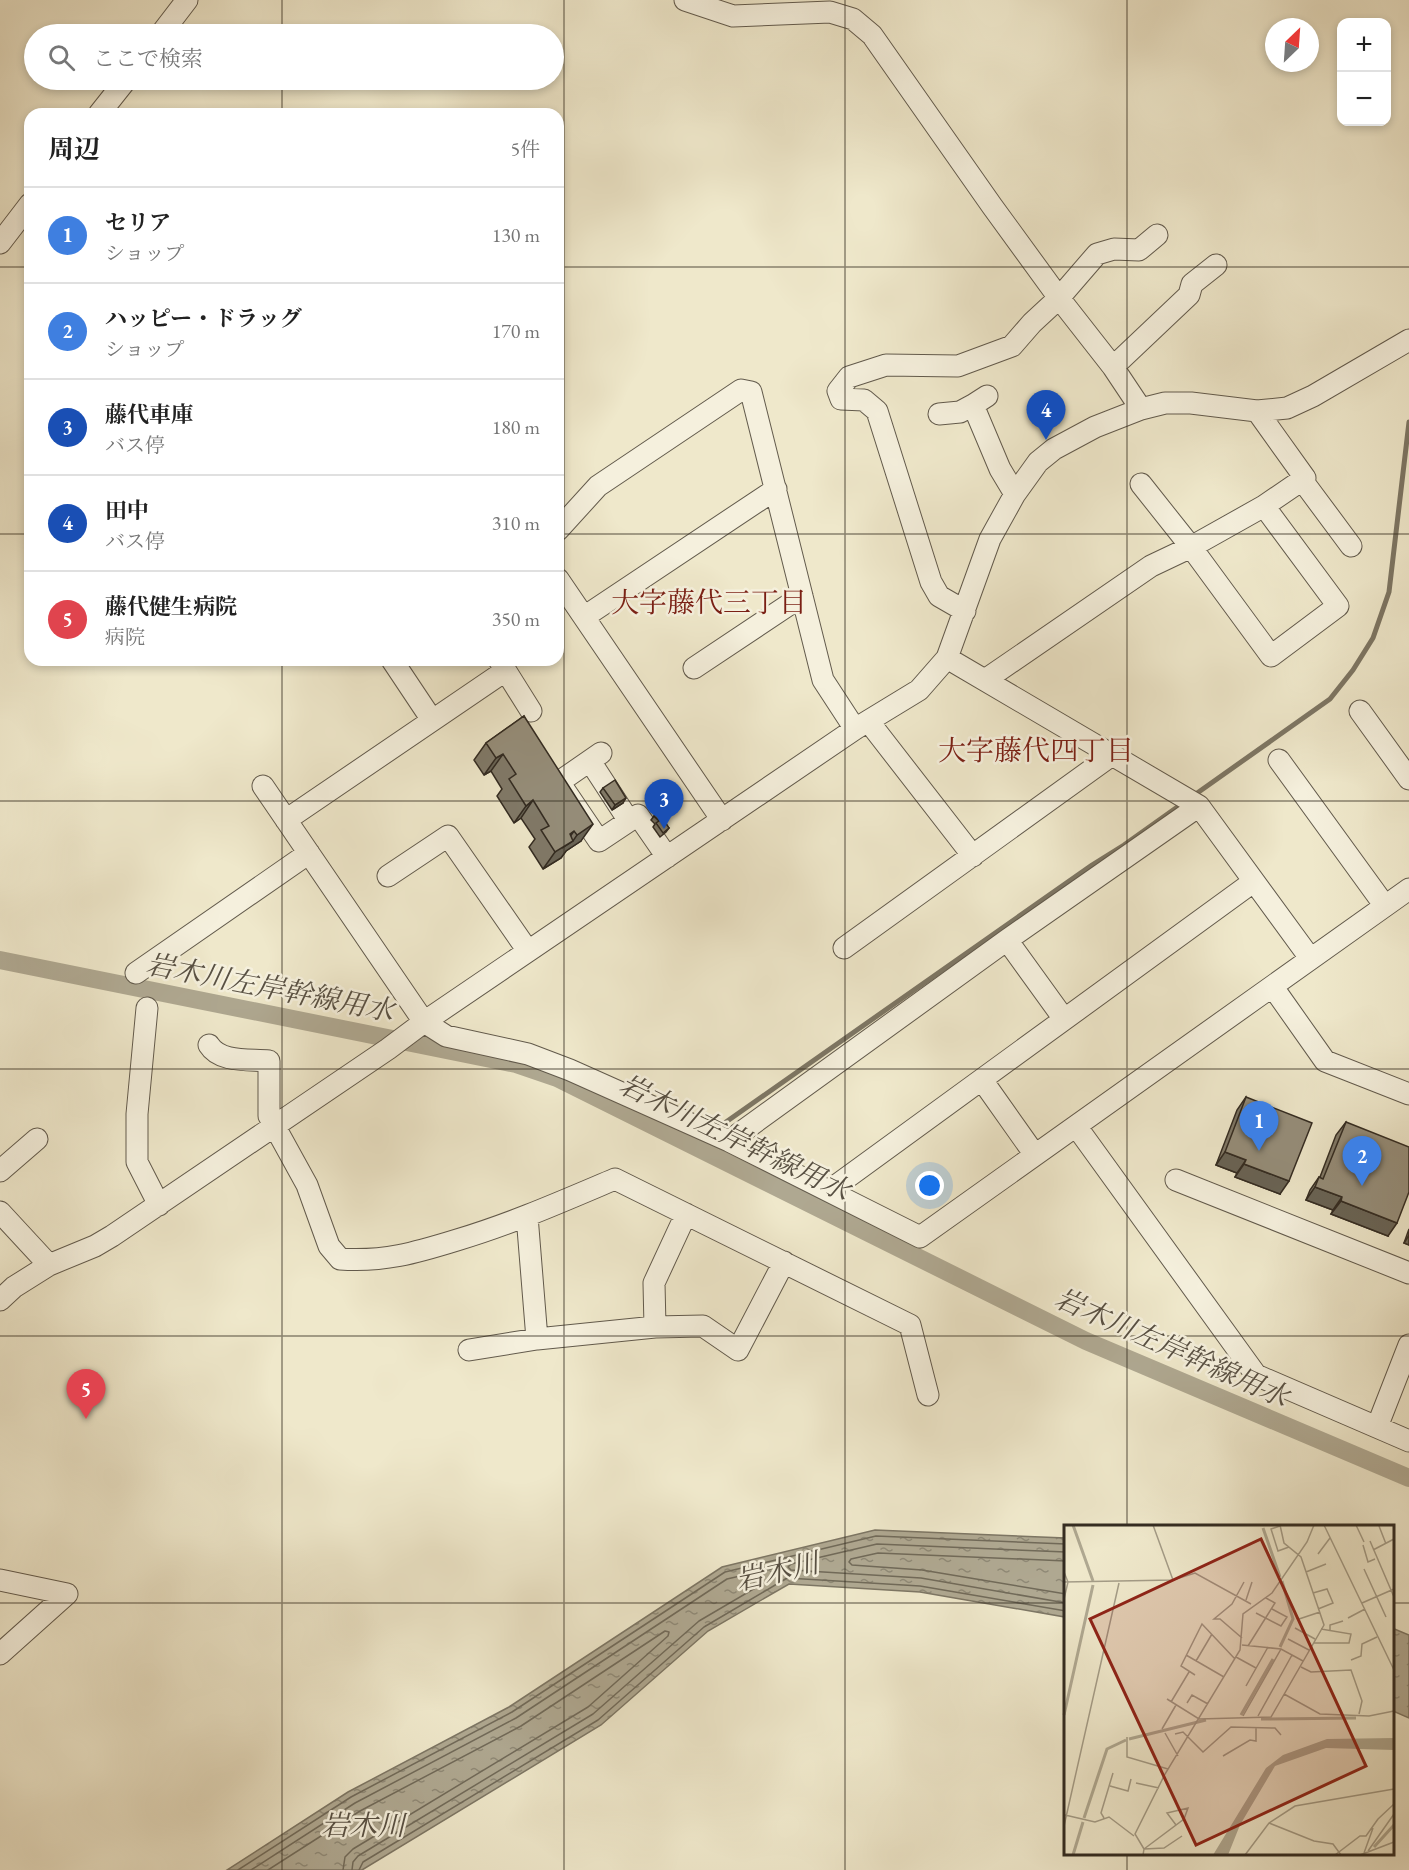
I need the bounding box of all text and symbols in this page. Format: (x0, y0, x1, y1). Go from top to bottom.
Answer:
north arrow (1265, 18, 1319, 72)
map controls (1337, 18, 1391, 126)
button: + (1337, 18, 1391, 72)
search box (24, 24, 564, 90)
icon: search (45, 41, 78, 74)
text: ここで検索 (93, 44, 203, 73)
button: − (1337, 72, 1391, 126)
text: 周辺 (48, 132, 100, 166)
text: 5件 (510, 136, 540, 162)
text: セリア (105, 208, 171, 237)
text: 1 (62, 222, 73, 248)
text: 130 m (492, 222, 540, 248)
text: ショップ (105, 240, 185, 266)
text: ハッピー・ドラッグ (105, 304, 302, 333)
text: 2 (62, 318, 73, 344)
text: 170 m (492, 318, 540, 344)
text: ショップ (105, 336, 185, 362)
pin: 4 (1026, 390, 1066, 440)
text: 藤代車庫 (105, 400, 193, 429)
text: 3 (62, 414, 73, 440)
text: 180 m (492, 414, 540, 440)
text: バス停 (105, 432, 165, 458)
text: 田中 (105, 496, 149, 525)
text: 4 (62, 510, 73, 536)
text: 310 m (492, 510, 540, 536)
text: バス停 (105, 528, 165, 554)
district label: 大字藤代三丁目 (611, 584, 807, 620)
text: 藤代健生病院 (105, 592, 237, 621)
text: 5 (62, 606, 73, 632)
text: 350 m (492, 606, 540, 632)
text: 病院 (105, 624, 145, 650)
district label: 大字藤代四丁目 (938, 732, 1134, 768)
pin: 3 (644, 780, 684, 829)
water label: 岩木川左岸幹線用水 (143, 945, 400, 1029)
water label: 岩木川左岸幹線用水 (614, 1066, 859, 1210)
pin: 1 (1240, 1102, 1278, 1151)
pin: 2 (1342, 1136, 1382, 1186)
your location (915, 1171, 944, 1200)
water label: 岩木川左岸幹線用水 (1050, 1279, 1297, 1416)
pin: 5 (66, 1370, 106, 1419)
inset map (1064, 1525, 1394, 1855)
water label: 岩木川 (732, 1543, 825, 1598)
water label: 岩木川 (321, 1807, 408, 1843)

